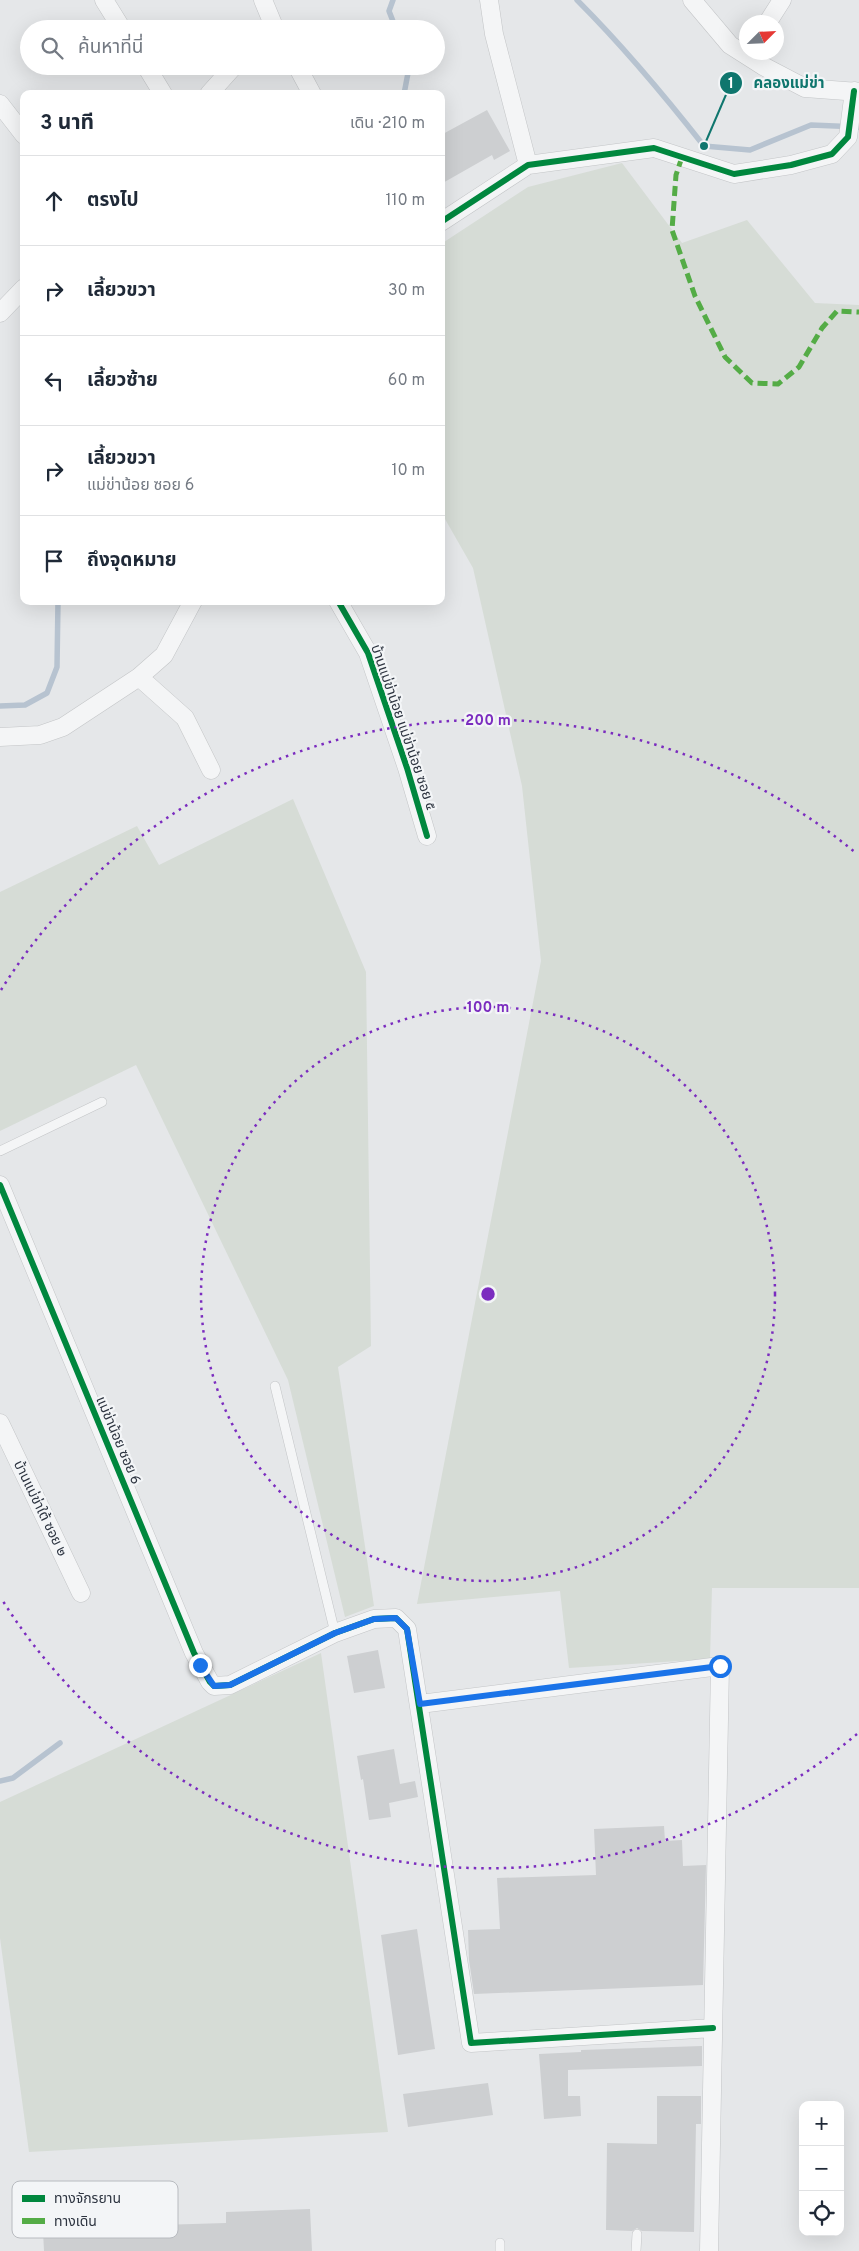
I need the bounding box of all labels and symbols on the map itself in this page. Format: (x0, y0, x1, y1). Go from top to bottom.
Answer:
north arrow (739, 15, 784, 60)
callout: คลองแม่ข่า (719, 68, 834, 98)
text: คลองแม่ข่า (754, 74, 824, 94)
text: 1 (728, 75, 734, 94)
street label: บ้านแม่ข่าน้อย แม่ข่าน้อย ซอย ๕ (366, 642, 440, 812)
text: 200 m (465, 712, 511, 731)
text: 100 m (467, 999, 509, 1018)
centre of rings (479, 1285, 497, 1303)
street label: แม่ข่าน้อย ซอย 6 (91, 1394, 145, 1487)
street label: บ้านแม่ข่าใต้ ซอย ๒ (9, 1457, 71, 1559)
route end (189, 1654, 212, 1677)
route start (709, 1655, 732, 1678)
legend (12, 2181, 178, 2238)
text: ทางจักรยาน (54, 2191, 121, 2208)
text: ทางเดิน (54, 2214, 97, 2231)

